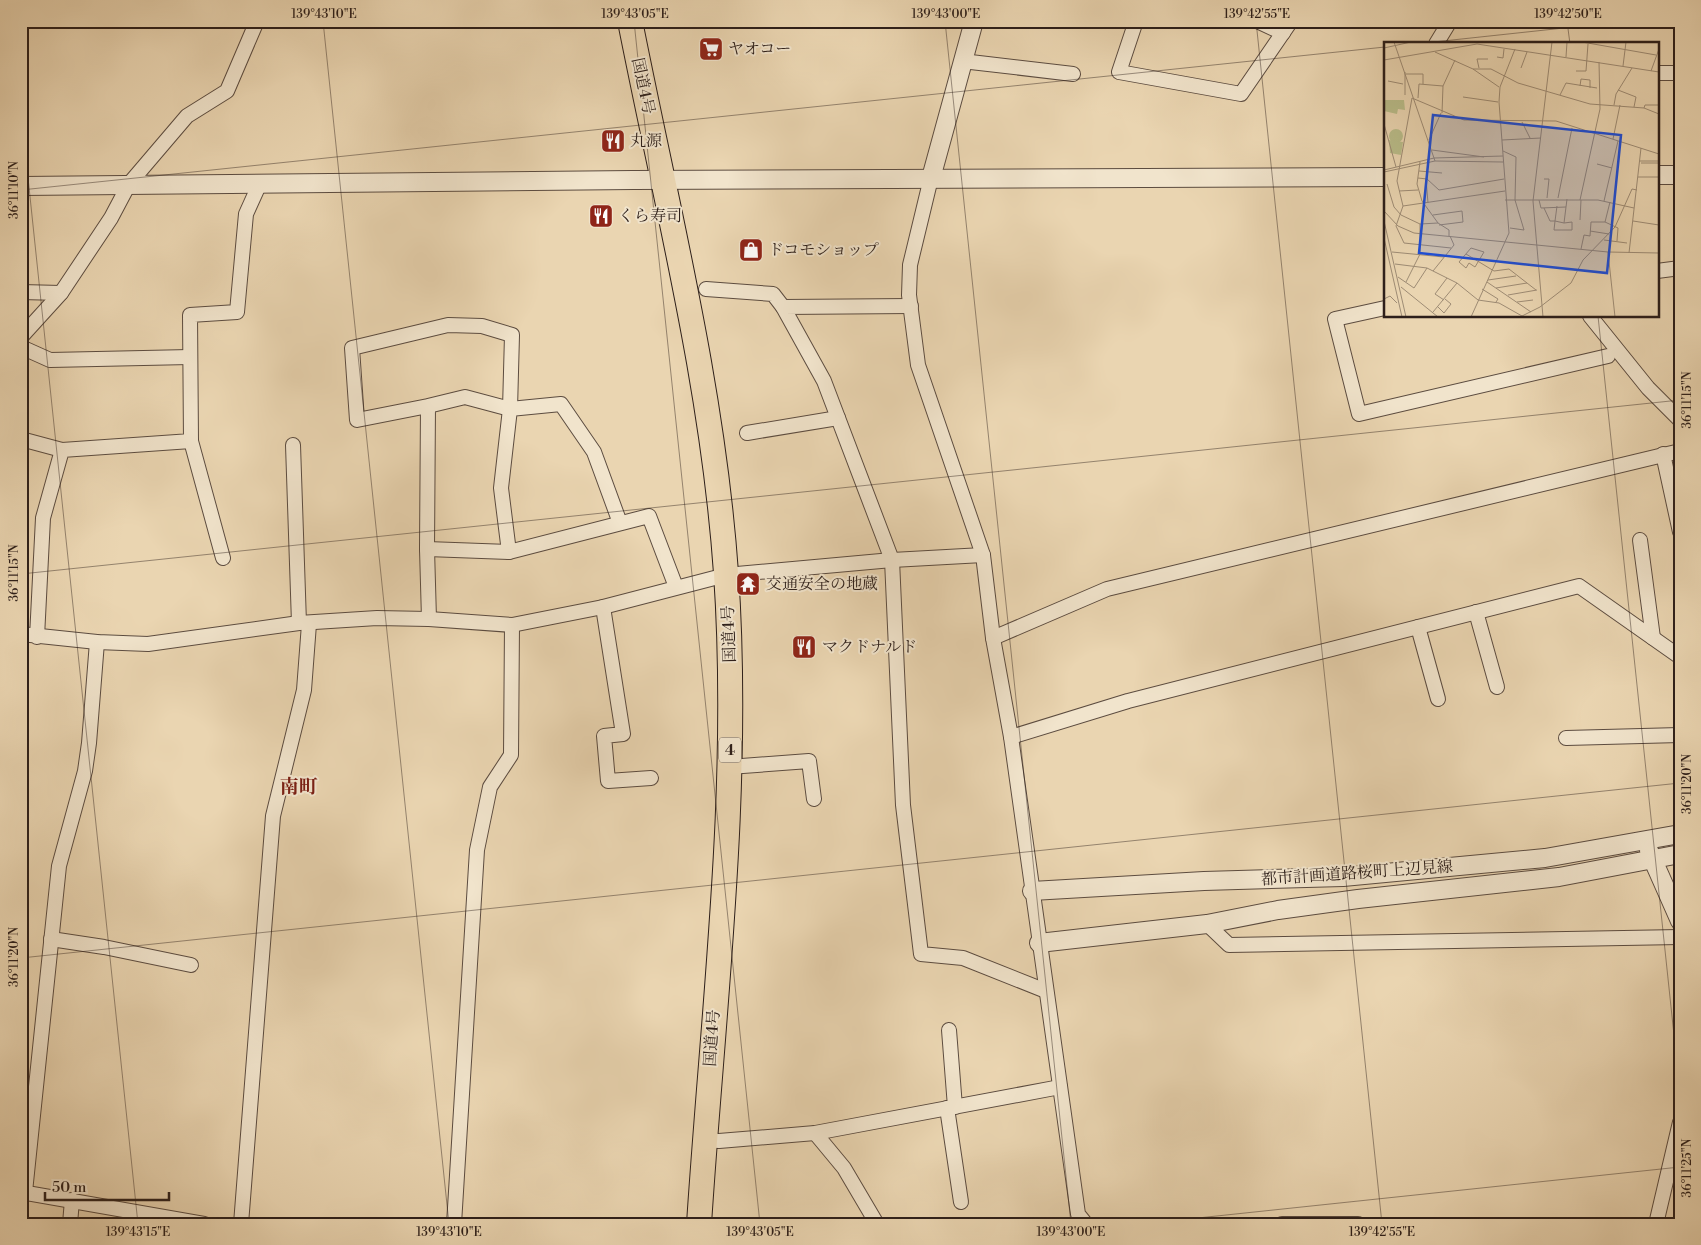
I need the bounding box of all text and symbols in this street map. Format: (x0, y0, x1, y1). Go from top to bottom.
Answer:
text: 139°43'10"E (291, 7, 357, 22)
text: 139°43'05"E (601, 7, 669, 22)
text: 139°43'00"E (912, 7, 980, 22)
text: 139°42'55"E (1224, 7, 1290, 22)
text: 139°42'50"E (1534, 7, 1602, 22)
supermarket icon: ヤオコー (698, 36, 724, 62)
place label: ヤオコー (728, 39, 791, 59)
inset map (1384, 42, 1658, 318)
street label: 国道4号 (627, 56, 659, 116)
restaurant icon: 丸源 (600, 128, 626, 154)
place label: 丸源 (630, 131, 662, 151)
text: 36°11'10"N (7, 161, 22, 219)
restaurant icon: くら寿司 (588, 203, 614, 229)
place label: くら寿司 (618, 206, 682, 226)
shop icon: ドコモショップ (738, 237, 764, 263)
place label: ドコモショップ (768, 240, 879, 260)
text: 36°11'15"N (1680, 371, 1695, 429)
text: 36°11'15"N (7, 544, 22, 602)
temple icon: 交通安全の地蔵 (735, 571, 761, 597)
place label: 交通安全の地蔵 (766, 574, 878, 594)
street label: 国道4号 (718, 605, 740, 663)
restaurant icon: マクドナルド (791, 634, 817, 660)
place label: マクドナルド (822, 637, 917, 657)
road number: 4 (719, 738, 741, 762)
text: 36°11'20"N (1680, 754, 1695, 814)
district label: 南町 (280, 775, 318, 799)
street label: 都市計画道路桜町上辺見線 (1261, 856, 1453, 890)
text: 36°11'20"N (7, 927, 22, 987)
street label: 国道4号 (700, 1009, 724, 1067)
text: 36°11'25"N (1680, 1139, 1695, 1197)
scale bar (45, 1170, 169, 1202)
text: 50 m (52, 1178, 86, 1197)
text: 139°43'15"E (106, 1225, 170, 1240)
text: 139°43'10"E (416, 1225, 482, 1240)
text: 139°43'05"E (726, 1225, 794, 1240)
text: 139°43'00"E (1037, 1225, 1105, 1240)
text: 139°42'55"E (1349, 1225, 1415, 1240)

